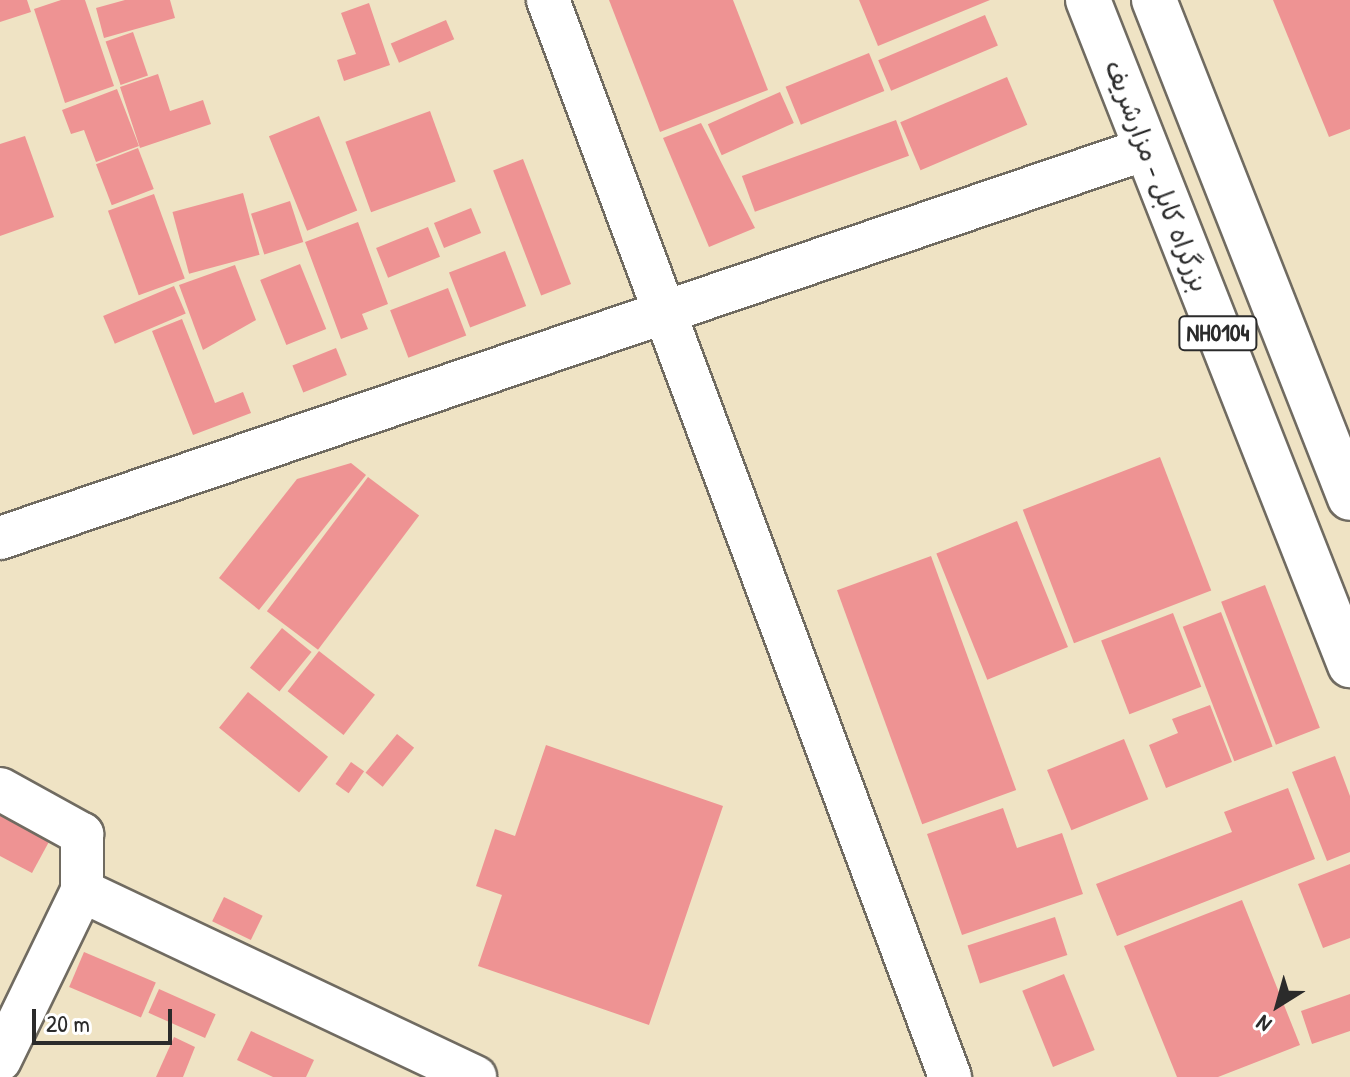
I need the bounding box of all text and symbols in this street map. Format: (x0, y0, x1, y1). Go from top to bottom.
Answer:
street label: بزرگراه کابل - مزارشریف (1098, 56, 1216, 296)
road number: NH0104 (1178, 313, 1258, 353)
north arrow (1238, 965, 1318, 1045)
scale bar (36, 993, 176, 1043)
text: 20 m (46, 1007, 90, 1039)
text: N (1250, 1009, 1277, 1040)

